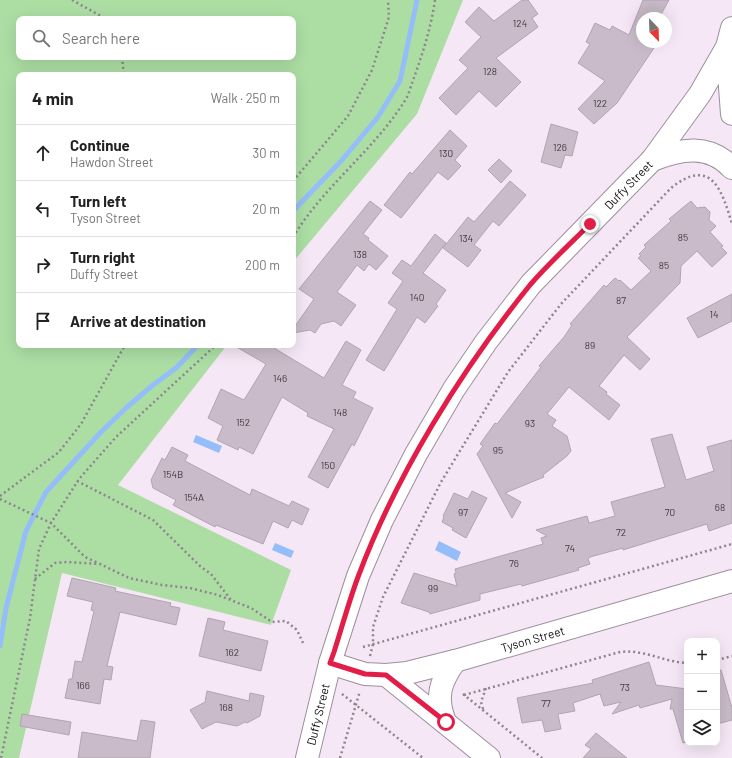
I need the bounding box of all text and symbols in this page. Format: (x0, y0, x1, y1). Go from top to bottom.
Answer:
north arrow (636, 12, 672, 48)
search box (16, 16, 296, 60)
house number: 124 (513, 17, 527, 29)
icon: search (30, 27, 52, 49)
text: Search here (62, 29, 140, 47)
house number: 128 (483, 65, 497, 77)
text: 4 min (32, 88, 74, 108)
text: Walk · 250 m (211, 90, 280, 106)
house number: 122 (593, 97, 607, 109)
text: Continue (70, 136, 130, 154)
house number: 126 (553, 141, 567, 153)
icon: ahead (32, 142, 54, 164)
text: 30 m (253, 145, 280, 161)
house number: 130 (439, 147, 453, 159)
text: Hawdon Street (70, 154, 154, 170)
street label: Duffy Street (601, 157, 655, 212)
text: Turn left (70, 192, 126, 210)
icon: left (32, 198, 54, 220)
text: 20 m (252, 201, 280, 217)
text: Tyson Street (70, 210, 141, 226)
route end (581, 215, 599, 233)
house number: 85 (678, 231, 688, 243)
house number: 134 (459, 232, 473, 244)
text: Turn right (70, 248, 135, 266)
house number: 138 (353, 248, 367, 260)
icon: right (32, 254, 54, 276)
text: 200 m (245, 257, 280, 273)
house number: 85 (659, 259, 669, 271)
text: Duffy Street (70, 266, 138, 282)
house number: 140 (410, 291, 424, 303)
house number: 87 (616, 294, 626, 306)
house number: 14 (709, 308, 719, 320)
icon: arrive (32, 310, 54, 332)
text: Arrive at destination (70, 312, 206, 330)
house number: 89 (585, 339, 595, 351)
house number: 146 (273, 372, 287, 384)
house number: 148 (333, 406, 347, 418)
house number: 152 (236, 416, 250, 428)
house number: 93 (525, 417, 535, 429)
house number: 95 (493, 444, 503, 456)
house number: 150 (321, 459, 335, 471)
house number: 154B (163, 468, 183, 480)
house number: 154A (184, 491, 204, 503)
house number: 68 (715, 501, 725, 513)
house number: 97 (458, 506, 468, 518)
house number: 70 (665, 506, 675, 518)
house number: 72 (616, 526, 626, 538)
house number: 74 (565, 542, 575, 554)
house number: 76 (509, 557, 519, 569)
house number: 99 (428, 582, 438, 594)
street label: Tyson Street (499, 623, 566, 654)
map controls (684, 638, 720, 746)
button: + (684, 638, 720, 674)
house number: 162 (225, 646, 239, 658)
button: − (684, 674, 720, 710)
house number: 166 (76, 679, 90, 691)
house number: 73 (620, 681, 630, 693)
street label: Duffy Street (303, 682, 332, 747)
house number: 77 (541, 697, 551, 709)
house number: 168 (219, 701, 233, 713)
button: layers (684, 710, 720, 746)
route start (437, 713, 455, 731)

